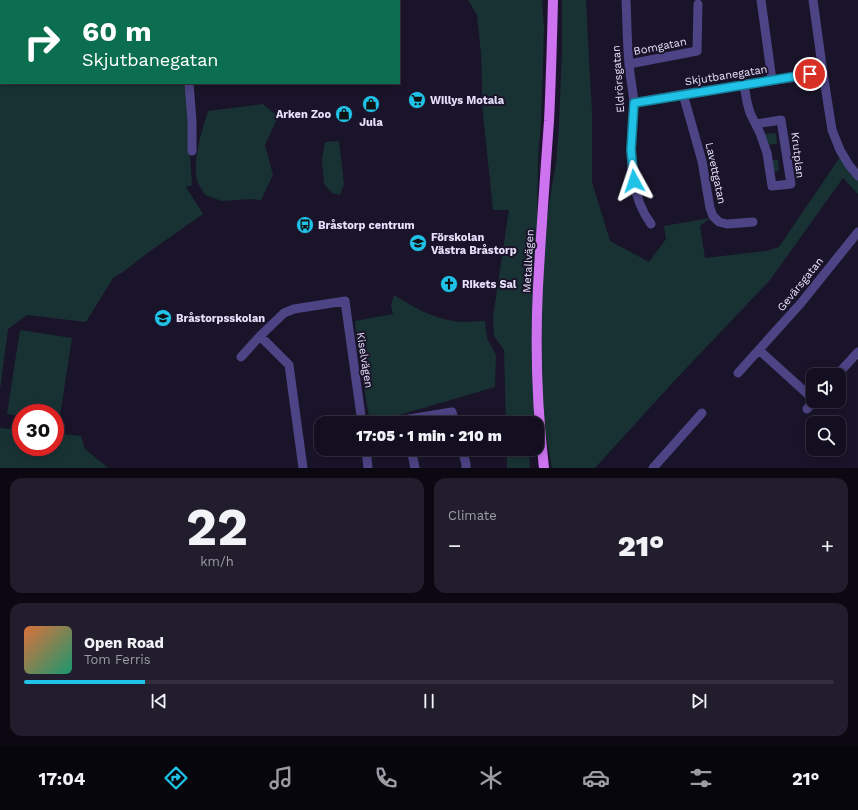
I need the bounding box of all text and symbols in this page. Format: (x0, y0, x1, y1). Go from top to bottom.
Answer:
text: 60 m (82, 15, 152, 48)
icon: right (16, 16, 68, 68)
street label: Bomgatan (632, 35, 688, 58)
street label: Eldrörsgatan (610, 45, 627, 113)
text: Skjutbanegatan (82, 49, 218, 70)
pin (793, 57, 827, 91)
street label: Skjutbanegatan (684, 63, 768, 88)
icon: arrive (799, 63, 821, 85)
supermarket icon: Willys Motala (407, 90, 427, 110)
shop icon: Jula (361, 94, 381, 114)
place label: Willys Motala (430, 94, 505, 107)
shop icon: Arken Zoo (334, 104, 354, 124)
place label: Arken Zoo (276, 108, 331, 121)
place label: Jula (359, 116, 383, 129)
street label: Krutplan (788, 131, 807, 179)
street label: Lavettgatan (703, 141, 728, 205)
position arrow (613, 160, 655, 202)
bus stop icon: Bråstorp centrum (295, 215, 315, 235)
place label: Bråstorp centrum (318, 219, 415, 232)
street label: Metallvägen (520, 229, 537, 293)
place label: Förskolan Västra Bråstorp (431, 231, 517, 257)
school or university icon: Förskolan Västra Bråstorp (408, 233, 428, 253)
street label: Gevärsgatan (775, 255, 826, 314)
church icon: Rikets Sal (439, 274, 459, 294)
place label: Rikets Sal (462, 278, 517, 291)
school or university icon: Bråstorpsskolan (153, 308, 173, 328)
place label: Bråstorpsskolan (176, 312, 265, 325)
street label: Kiselvägen (354, 331, 375, 389)
map controls (806, 368, 846, 456)
button: sound (806, 368, 846, 408)
speed limit sign: 30 (12, 404, 64, 456)
button: search (806, 416, 846, 456)
text: 17:05 · 1 min · 210 m (356, 427, 502, 445)
text: 22 (186, 497, 248, 558)
text: Climate (448, 508, 497, 523)
text: 21° (618, 528, 664, 563)
text: − (448, 533, 461, 558)
text: + (821, 533, 834, 558)
text: km/h (200, 554, 234, 569)
text: Open Road (84, 634, 164, 652)
text: Tom Ferris (84, 652, 151, 667)
icon: previous (148, 690, 170, 712)
icon: pause (418, 690, 440, 712)
icon: next (688, 690, 710, 712)
icon: directions (162, 764, 190, 792)
icon: music (267, 764, 295, 792)
icon: phone (372, 764, 400, 792)
icon: climate (477, 764, 505, 792)
icon: car (582, 764, 610, 792)
icon: filters (687, 764, 715, 792)
text: 17:04 (38, 768, 86, 789)
text: 21° (792, 768, 819, 789)

